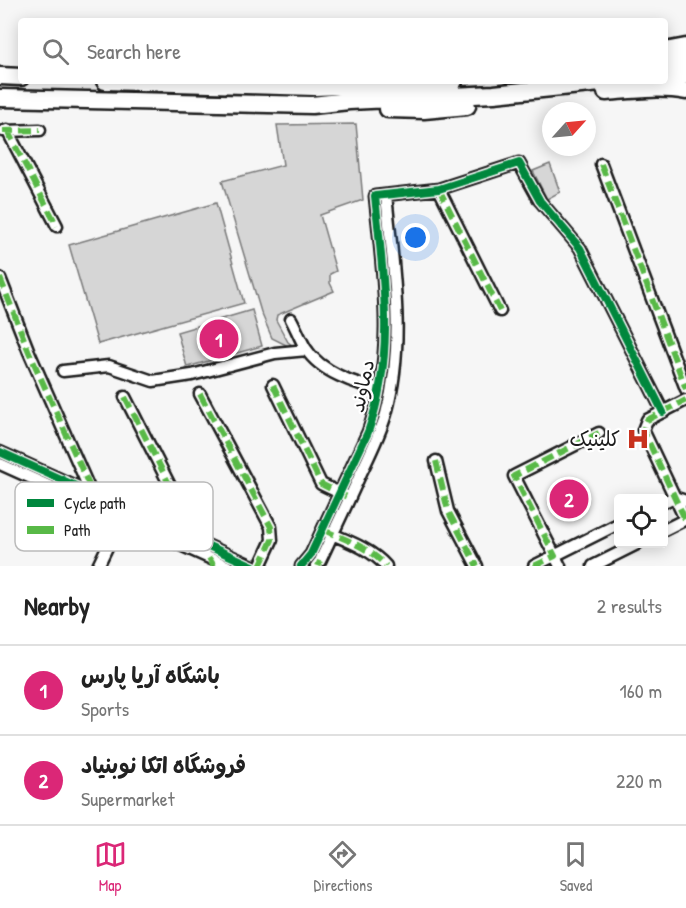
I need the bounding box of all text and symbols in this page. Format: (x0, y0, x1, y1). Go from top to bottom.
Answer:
search box (18, 18, 668, 84)
icon: search (39, 35, 72, 68)
text: Search here (87, 36, 181, 66)
north arrow (542, 102, 596, 156)
your location (401, 223, 430, 252)
pin: 1 (200, 316, 238, 362)
street label: دماوند (343, 357, 380, 415)
place label: کلینیک (569, 425, 620, 452)
hospital icon: کلینیک (625, 426, 651, 452)
pin: 2 (550, 476, 588, 522)
legend (15, 482, 213, 551)
text: Cycle path (64, 492, 126, 514)
map controls (614, 494, 668, 548)
button: locate (614, 494, 668, 548)
text: Path (64, 519, 90, 541)
text: Nearby (24, 588, 90, 623)
text: 2 results (597, 592, 662, 619)
text: باشگاه آریا پارس (81, 660, 220, 690)
text: 1 (40, 677, 47, 704)
text: 160 m (620, 677, 662, 704)
text: Sports (81, 695, 129, 722)
text: فروشگاه اتکا نوبنیاد (81, 750, 246, 780)
text: 2 (39, 767, 48, 794)
text: 220 m (616, 767, 662, 794)
text: Supermarket (81, 785, 175, 812)
tab: Map (94, 838, 127, 896)
tab: Directions (314, 838, 372, 896)
tab: Saved (559, 838, 592, 896)

